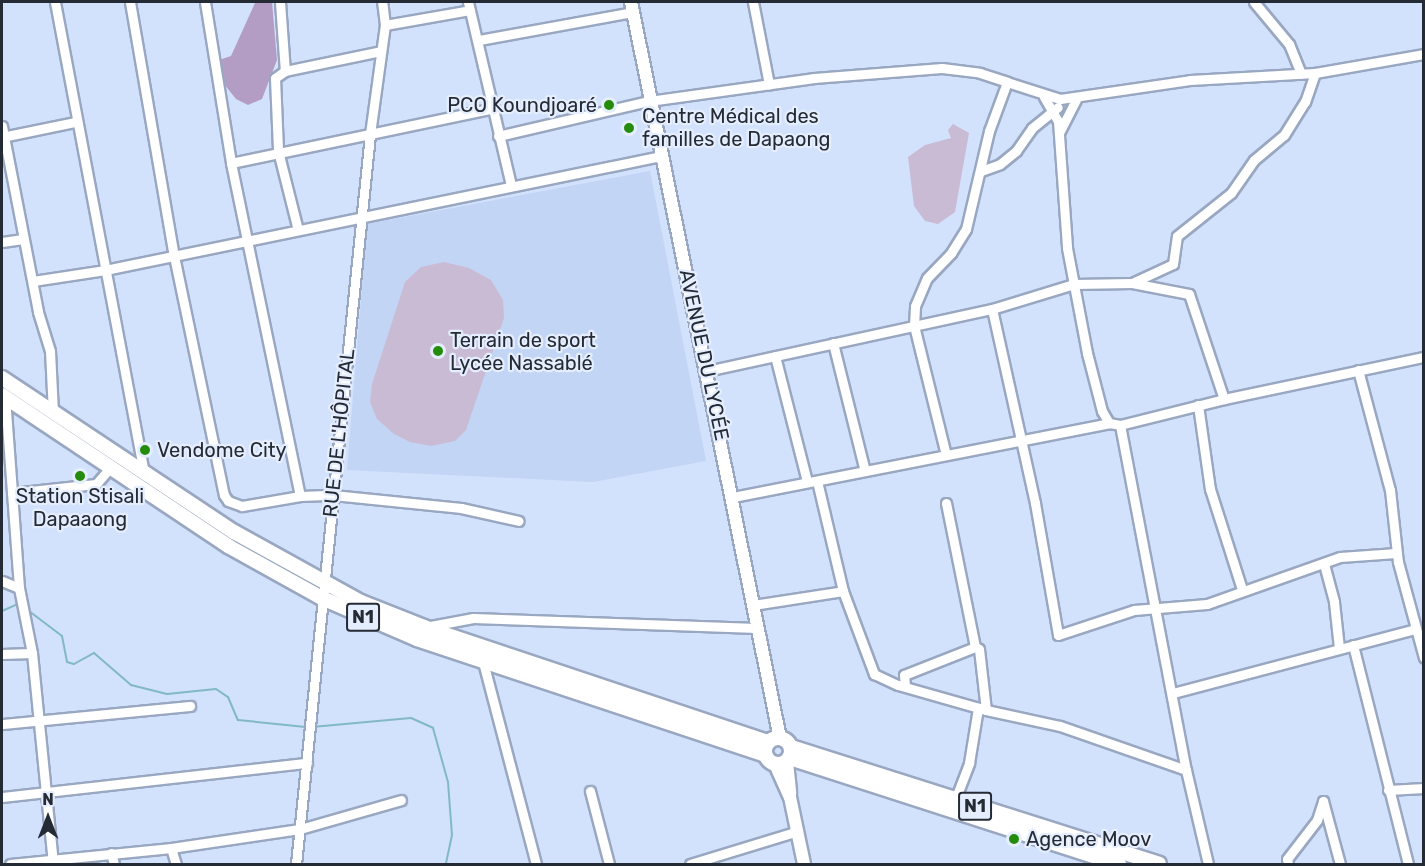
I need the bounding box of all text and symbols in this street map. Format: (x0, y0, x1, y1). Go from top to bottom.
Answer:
place label: PCO Koundjoaré (447, 93, 597, 117)
marker: PCO Koundjoaré (602, 98, 616, 112)
place label: Centre Médical des familles de Dapaong (642, 104, 831, 151)
marker: Centre Médical des familles de Dapaong (620, 119, 638, 137)
street label: AVENUE DU LYCÉE (674, 267, 734, 443)
place label: Terrain de sport Lycée Nassablé (450, 328, 596, 375)
marker: Terrain de sport Lycée Nassablé (431, 344, 445, 358)
street label: RUE DE L'HÔPITAL (318, 348, 360, 518)
place label: Vendome City (157, 438, 287, 462)
marker: Vendome City (138, 443, 152, 457)
marker: Station Stisali Dapaaong (73, 469, 87, 483)
place label: Station Stisali Dapaaong (16, 485, 144, 532)
road number: N1 (345, 602, 381, 632)
north arrow (18, 788, 78, 848)
text: N (42, 790, 54, 809)
road number: N1 (957, 791, 993, 821)
place label: Agence Moov (1026, 827, 1151, 851)
marker: Agence Moov (1007, 832, 1021, 846)

